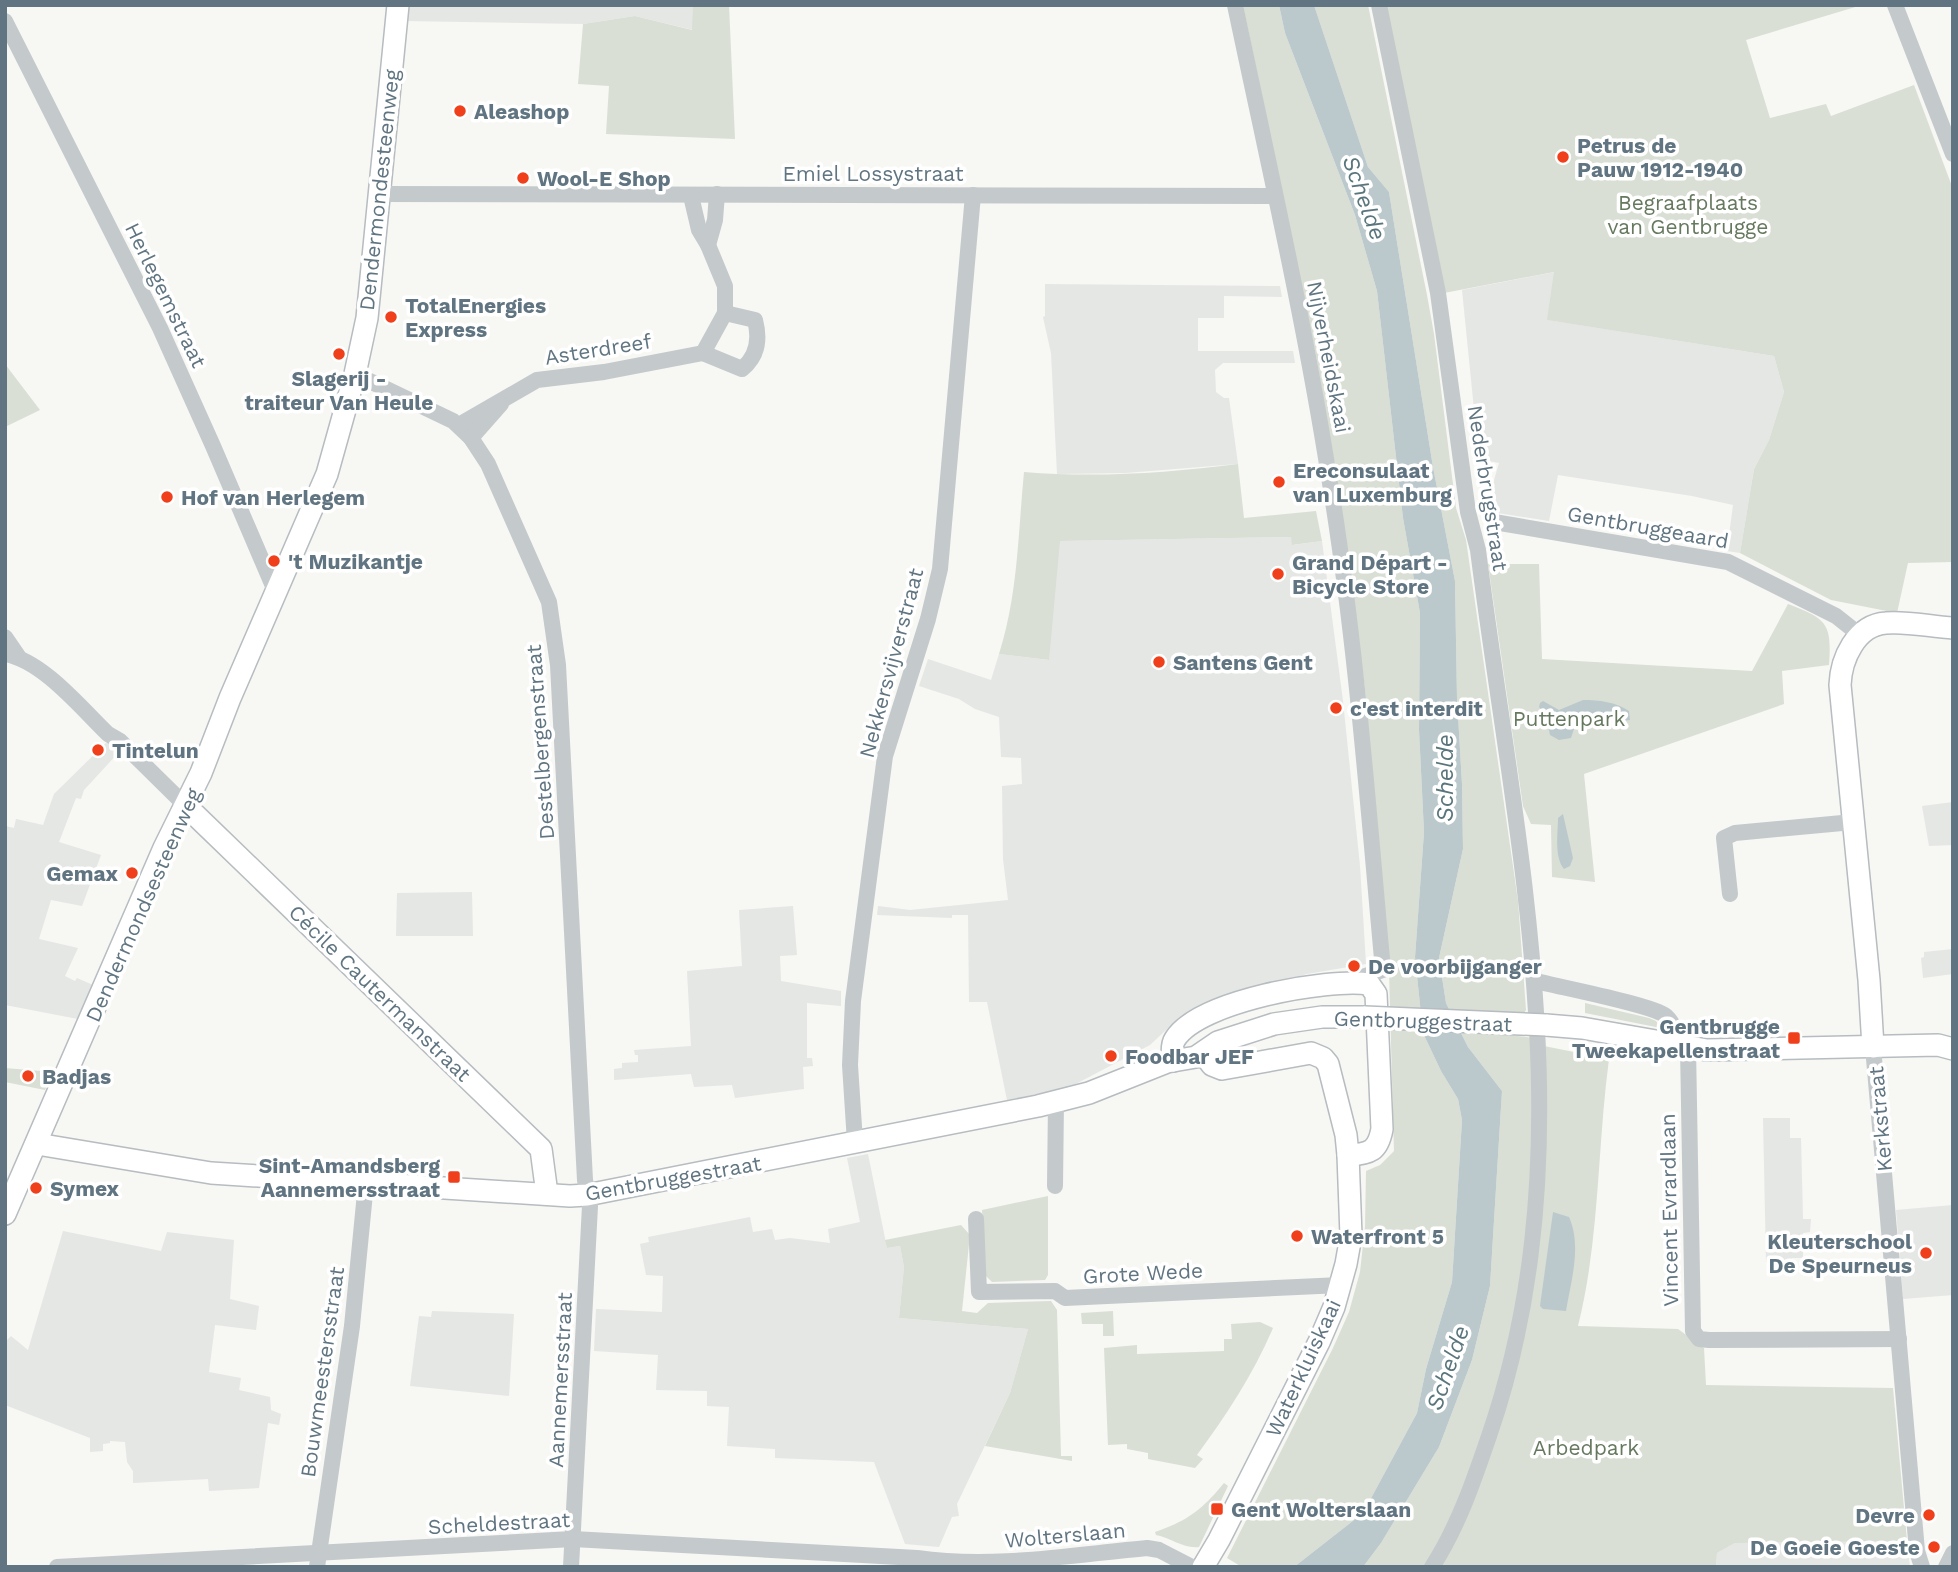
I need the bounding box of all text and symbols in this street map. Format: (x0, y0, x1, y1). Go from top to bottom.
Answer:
street label: Dendermondesteenweg (354, 67, 404, 312)
place label: Aleashop (474, 99, 569, 124)
marker: Aleashop (452, 103, 468, 119)
place label: Petrus de Pauw 1912-1940 (1577, 133, 1743, 182)
marker: Petrus de Pauw 1912-1940 (1555, 149, 1571, 165)
water label: Schelde (1336, 152, 1392, 244)
street label: Emiel Lossystraat (782, 161, 964, 186)
place label: Wool-E Shop (537, 166, 671, 191)
marker: Wool-E Shop (515, 170, 531, 186)
park label: Begraafplaats van Gentbrugge (1608, 190, 1768, 239)
street label: Herlegemstraat (120, 218, 212, 372)
street label: Nijverheidskaai (1302, 279, 1356, 435)
place label: TotalEnergies Express (405, 293, 546, 342)
marker: TotalEnergies Express (383, 309, 399, 325)
street label: Asterdreef (543, 328, 653, 370)
marker: Slagerij - traiteur Van Heule (331, 346, 347, 362)
place label: Slagerij - traiteur Van Heule (245, 366, 433, 415)
street label: Nederbrugstraat (1463, 403, 1513, 573)
place label: Ereconsulaat van Luxemburg (1292, 458, 1452, 507)
marker: Ereconsulaat van Luxemburg (1271, 474, 1287, 490)
place label: Hof van Herlegem (181, 485, 365, 510)
marker: Hof van Herlegem (159, 489, 175, 505)
street label: Gentbruggeaard (1565, 501, 1731, 553)
place label: 't Muzikantje (288, 549, 423, 574)
place label: Grand Départ - Bicycle Store (1292, 550, 1448, 599)
marker: 't Muzikantje (266, 553, 282, 569)
street label: Nekkersvijverstraat (854, 565, 928, 761)
marker: Grand Départ - Bicycle Store (1270, 566, 1286, 582)
street label: Destelbergenstraat (521, 643, 559, 840)
place label: Santens Gent (1173, 650, 1313, 675)
marker: Santens Gent (1151, 654, 1167, 670)
place label: c'est interdit (1350, 696, 1483, 721)
marker: c'est interdit (1328, 700, 1344, 716)
park label: Puttenpark (1513, 706, 1625, 731)
water label: Schelde (1432, 734, 1459, 822)
place label: Tintelun (112, 738, 199, 763)
marker: Tintelun (90, 742, 106, 758)
street label: Dendermondsesteenweg (80, 783, 206, 1026)
place label: Gemax (46, 861, 119, 886)
marker: Gemax (124, 865, 140, 881)
street label: Cécile Cautermanstraat (284, 899, 476, 1087)
place label: De voorbijganger (1368, 954, 1542, 979)
marker: De voorbijganger (1346, 958, 1362, 974)
street label: Gentbruggestraat (1333, 1005, 1513, 1037)
place label: Gentbrugge Tweekapellenstraat (1572, 1014, 1780, 1063)
marker: Gentbrugge Tweekapellenstraat (1786, 1030, 1802, 1046)
place label: Foodbar JEF (1125, 1044, 1254, 1069)
marker: Foodbar JEF (1103, 1048, 1119, 1064)
place label: Badjas (42, 1064, 111, 1089)
street label: Kerkstraat (1863, 1065, 1897, 1173)
marker: Badjas (20, 1068, 36, 1084)
street label: Vincent Evrardlaan (1655, 1113, 1683, 1307)
street label: Gentbruggestraat (583, 1150, 763, 1206)
place label: Sint-Amandsberg Aannemersstraat (259, 1153, 440, 1202)
marker: Sint-Amandsberg Aannemersstraat (446, 1169, 462, 1185)
place label: Symex (50, 1176, 120, 1201)
marker: Symex (28, 1180, 44, 1196)
place label: Waterfront 5 (1311, 1224, 1444, 1249)
marker: Waterfront 5 (1289, 1228, 1305, 1244)
place label: Kleuterschool De Speurneus (1767, 1229, 1912, 1278)
marker: Kleuterschool De Speurneus (1918, 1245, 1934, 1261)
street label: Grote Wede (1082, 1257, 1204, 1289)
street label: Bouwmeestersstraat (295, 1265, 349, 1479)
street label: Aannemersstraat (543, 1292, 577, 1468)
street label: Waterkluiskaai (1260, 1295, 1346, 1441)
water label: Schelde (1421, 1322, 1475, 1414)
park label: Arbedpark (1533, 1435, 1639, 1460)
place label: Gent Wolterslaan (1231, 1497, 1411, 1522)
marker: Gent Wolterslaan (1209, 1501, 1225, 1517)
place label: Devre (1855, 1503, 1915, 1528)
street label: Scheldestraat (427, 1507, 571, 1539)
marker: Devre (1921, 1507, 1937, 1523)
street label: Wolterslaan (1003, 1517, 1127, 1553)
place label: De Goeie Goeste (1750, 1535, 1920, 1560)
marker: De Goeie Goeste (1926, 1539, 1942, 1555)

